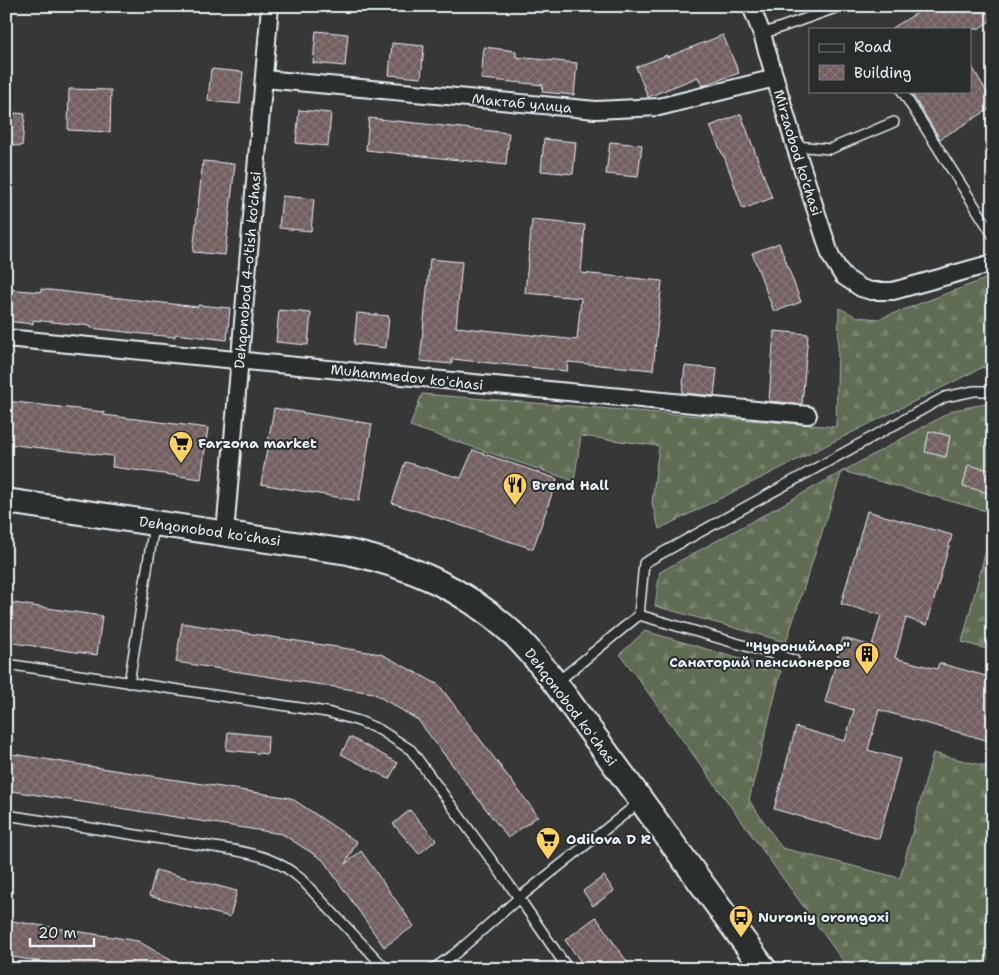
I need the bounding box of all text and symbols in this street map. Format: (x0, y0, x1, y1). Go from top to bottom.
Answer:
legend (809, 28, 972, 92)
text: Road (854, 37, 892, 57)
text: Building (854, 63, 911, 83)
street label: Mirzaobod ko'chasi (770, 87, 826, 218)
street label: Мактаб улица (471, 89, 573, 117)
street label: Dehqonobod 4-o'tish ko'chasi (230, 170, 265, 369)
street label: Muhammedov koʻchasi (330, 360, 484, 394)
supermarket icon: Farzona market (168, 430, 194, 464)
place label: Farzona market (198, 434, 317, 452)
restaurant icon: Brend Hall (502, 472, 528, 506)
place label: Brend Hall (532, 476, 609, 494)
street label: Dehqonobod koʻchasi (138, 512, 282, 550)
place label: "Нуронийлар" Санаторий пенсионеров (669, 637, 850, 671)
building icon: "Нуронийлар" Санаторий пенсионеров (854, 641, 880, 675)
street label: Dehqonobod koʻchasi (521, 645, 621, 769)
supermarket icon: Odilova D R (535, 826, 561, 860)
place label: Odilova D R (566, 830, 652, 848)
bus stop icon: Nuroniy oromgoxi (728, 904, 754, 938)
place label: Nuroniy oromgoxi (758, 908, 889, 926)
scale bar (30, 915, 94, 947)
text: 20 m (38, 923, 77, 943)

